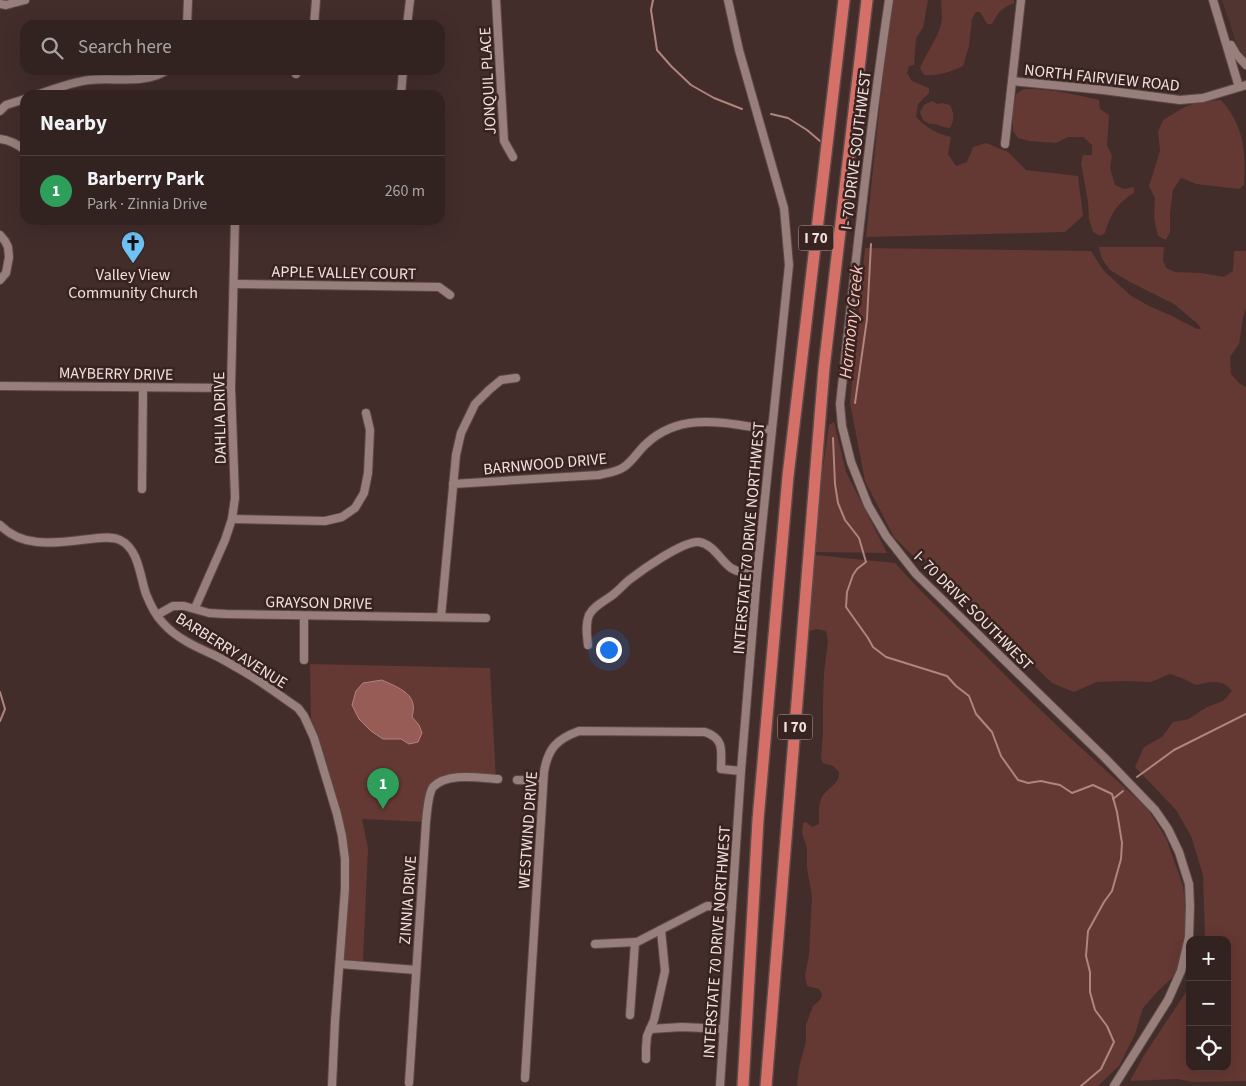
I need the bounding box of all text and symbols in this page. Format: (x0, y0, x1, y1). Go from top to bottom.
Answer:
search box (20, 20, 445, 75)
street label: JONQUIL PLACE (474, 27, 502, 135)
icon: search (38, 34, 66, 62)
text: Search here (78, 34, 172, 61)
street label: NORTH FAIRVIEW ROAD (1023, 59, 1181, 97)
street label: I- 70 DRIVE SOUTHWEST (835, 69, 877, 231)
text: Nearby (40, 108, 107, 138)
text: Barberry Park (87, 166, 204, 193)
text: 1 (52, 180, 60, 202)
text: 260 m (385, 180, 425, 202)
text: Park · Zinnia Drive (87, 193, 207, 215)
road number: I 70 (798, 226, 834, 250)
church icon: Valley View Community Church (120, 230, 146, 264)
street label: APPLE VALLEY COURT (271, 261, 417, 285)
place label: Valley View Community Church (68, 264, 198, 304)
water label: Harmony Creek (833, 264, 870, 380)
street label: MAYBERRY DRIVE (59, 362, 173, 386)
street label: DAHLIA DRIVE (208, 372, 232, 464)
street label: INTERSTATE 70 DRIVE NORTHWEST (728, 420, 770, 655)
street label: BARNWOOD DRIVE (482, 448, 608, 480)
street label: I- 70 DRIVE SOUTHWEST (909, 546, 1038, 676)
street label: GRAYSON DRIVE (265, 591, 373, 615)
street label: BARBERRY AVENUE (171, 608, 292, 694)
your location (596, 637, 622, 663)
road number: I 70 (778, 714, 812, 740)
pin: 1 (367, 768, 399, 809)
street label: WESTWIND DRIVE (513, 771, 543, 890)
street label: INTERSTATE 70 DRIVE NORTHWEST (698, 824, 736, 1059)
street label: ZINNIA DRIVE (394, 855, 422, 945)
map controls (1186, 936, 1231, 1071)
button: + (1186, 936, 1231, 981)
button: − (1186, 981, 1231, 1026)
button: locate (1186, 1026, 1231, 1071)

